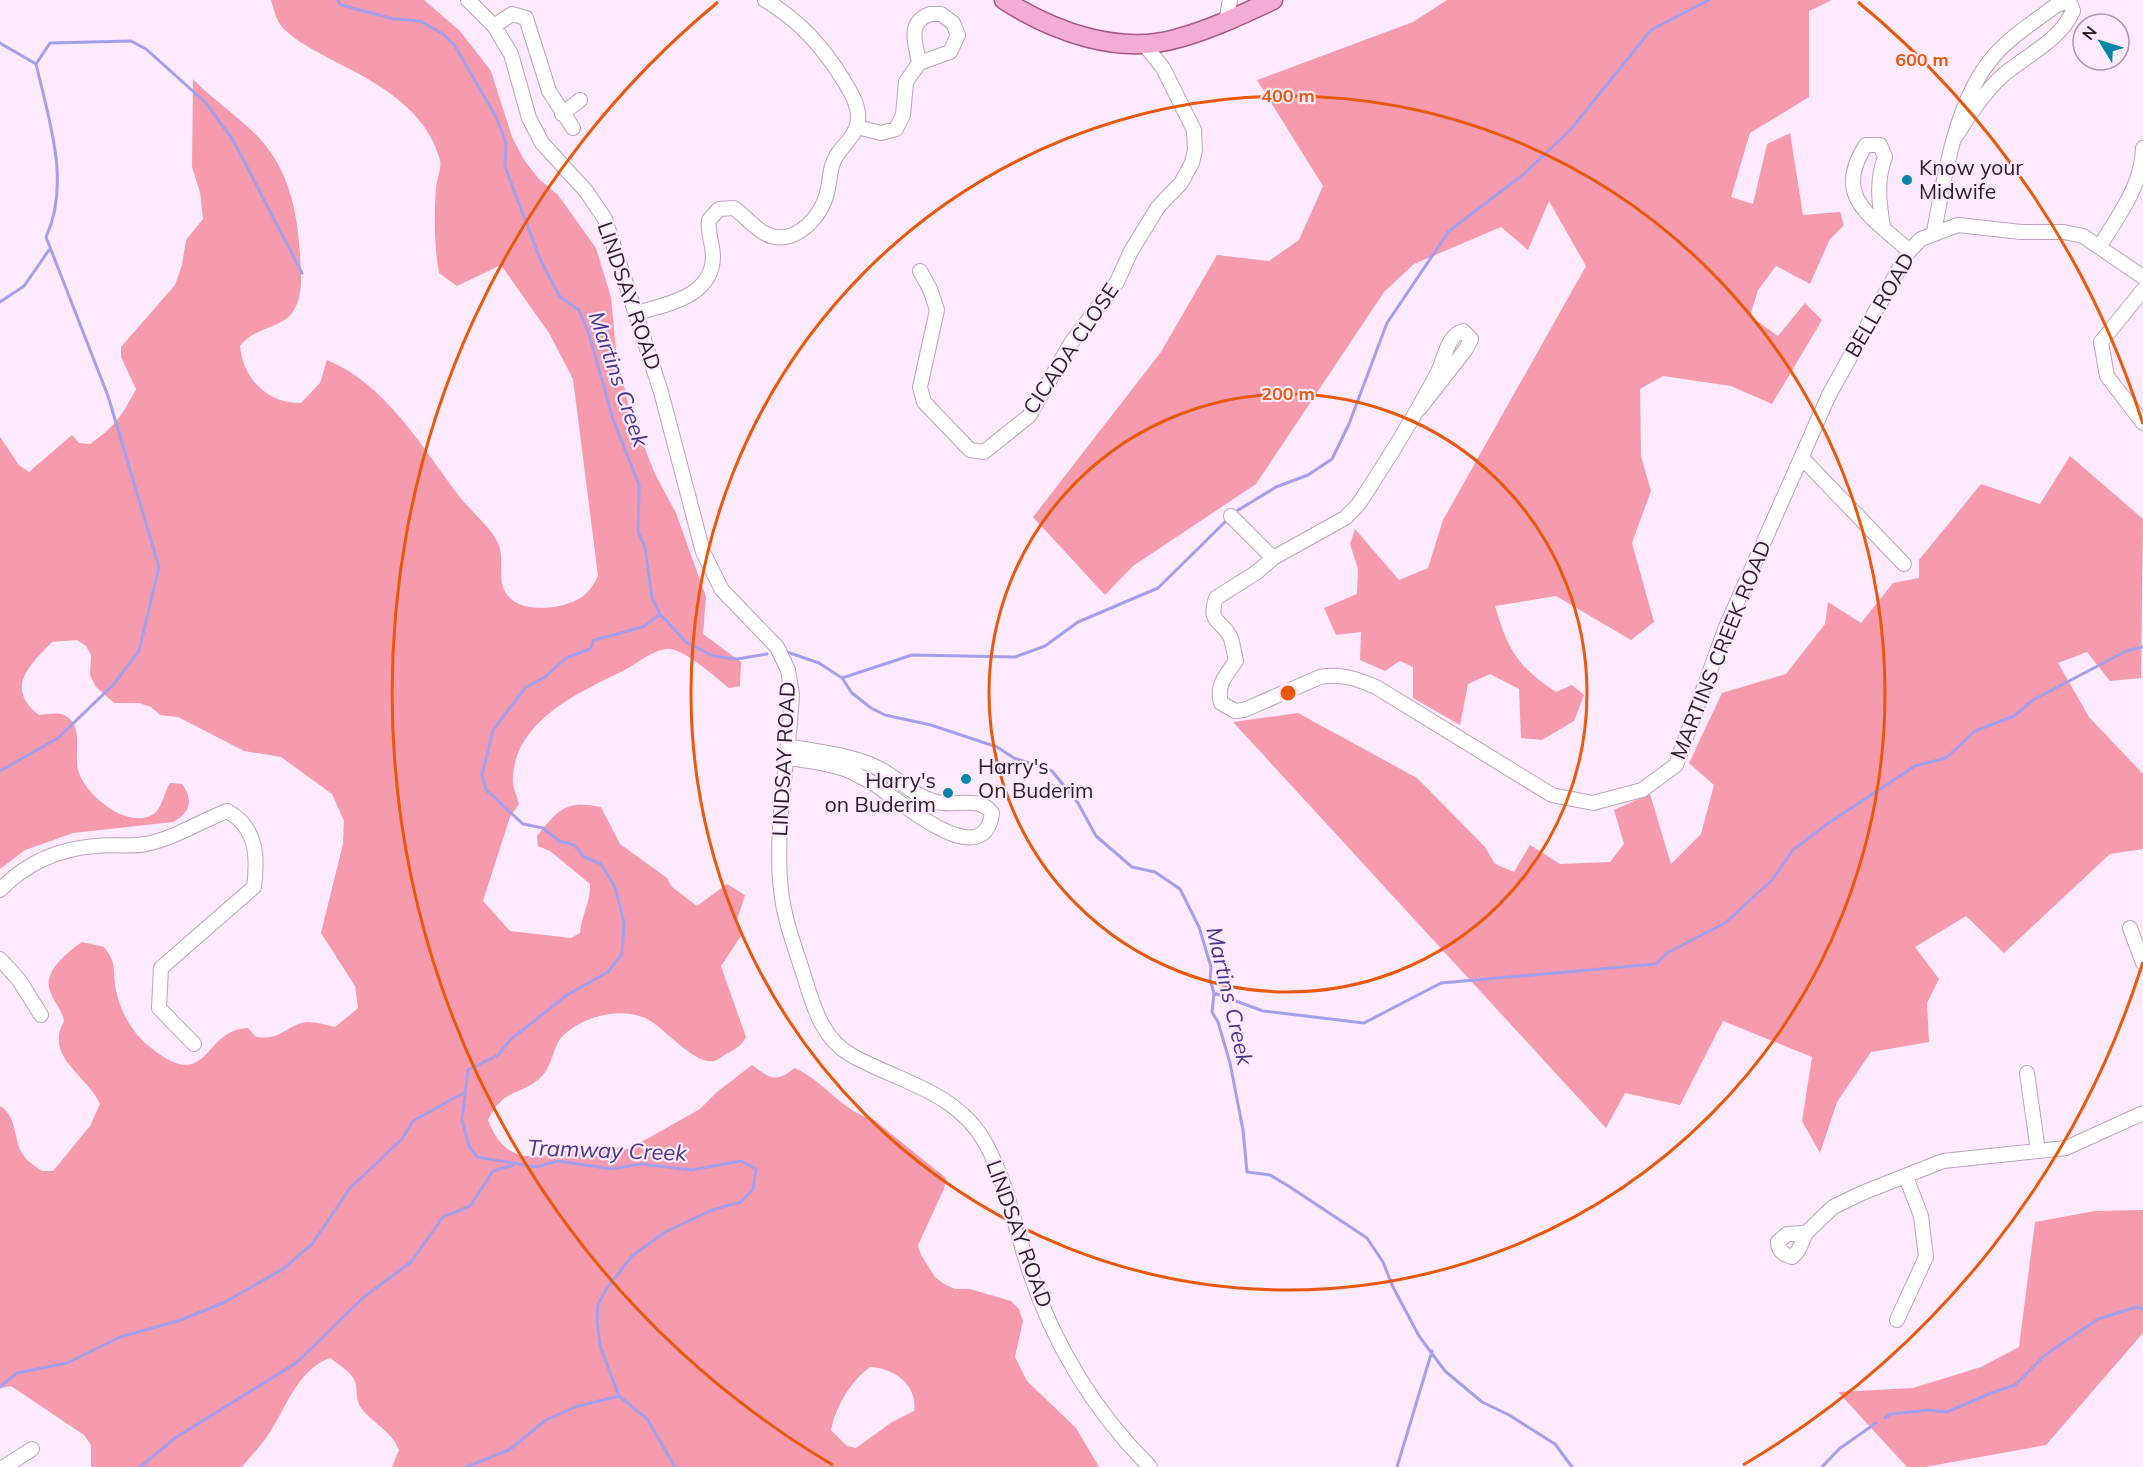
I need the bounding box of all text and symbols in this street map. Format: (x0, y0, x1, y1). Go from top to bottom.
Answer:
north arrow (2071, 12, 2131, 72)
text: N (2078, 22, 2101, 44)
text: 600 m (1895, 48, 1949, 71)
text: 400 m (1261, 84, 1315, 107)
place label: Know your Midwife (1919, 154, 2023, 204)
marker: Know your Midwife (1900, 173, 1914, 187)
street label: LINDSAY ROAD (592, 218, 667, 373)
street label: BELL ROAD (1839, 248, 1920, 361)
street label: CICADA CLOSE (1017, 278, 1124, 419)
water label: Martins Creek (583, 308, 655, 451)
text: 200 m (1261, 382, 1315, 405)
street label: MARTINS CREEK ROAD (1664, 536, 1776, 763)
street label: LINDSAY ROAD (766, 681, 800, 837)
centre of rings (1278, 683, 1298, 703)
place label: Harry's On Buderim (978, 753, 1093, 803)
place label: Harry's on Buderim (825, 767, 936, 817)
marker: Harry's On Buderim (959, 772, 973, 786)
marker: Harry's on Buderim (941, 786, 955, 800)
water label: Martins Creek (1200, 924, 1260, 1069)
water label: Tramway Creek (527, 1133, 688, 1167)
street label: LINDSAY ROAD (981, 1156, 1059, 1311)

